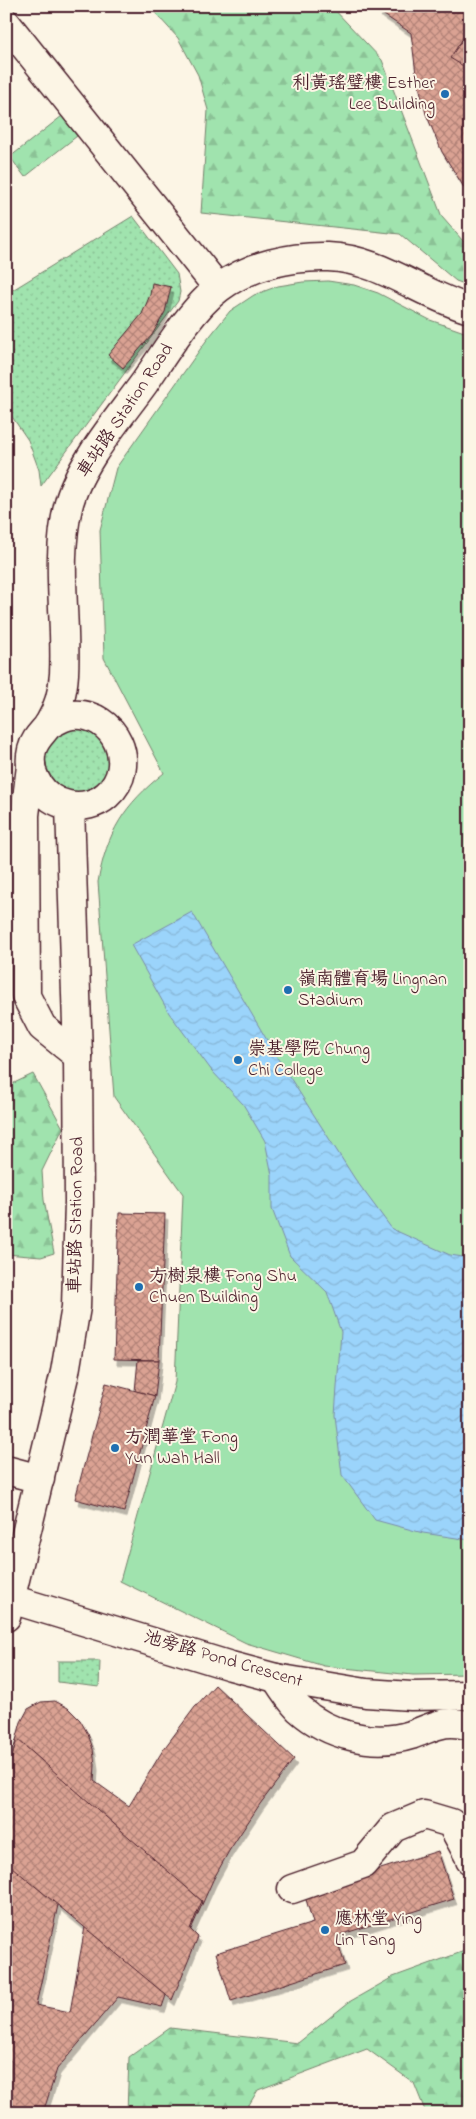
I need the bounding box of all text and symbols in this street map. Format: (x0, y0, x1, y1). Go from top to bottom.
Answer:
place label: 利黃瑤璧樓 Esther Lee Building (292, 71, 435, 119)
marker: 利黃瑤璧樓 Esther Lee Building (439, 88, 451, 100)
street label: 車站路 Station Road (71, 339, 181, 483)
place label: 嶺南體育場 Lingnan Stadium (298, 967, 447, 1014)
marker: 嶺南體育場 Lingnan Stadium (282, 984, 294, 996)
place label: 崇基學院 Chung Chi College (248, 1037, 370, 1085)
marker: 崇基學院 Chung Chi College (232, 1054, 244, 1066)
street label: 車站路 Station Road (63, 1136, 91, 1294)
place label: 方樹泉樓 Fong Shu Chuen Building (149, 1264, 297, 1312)
marker: 方樹泉樓 Fong Shu Chuen Building (133, 1281, 145, 1293)
place label: 方潤華堂 Fong Yun Wah Hall (125, 1425, 238, 1472)
marker: 方潤華堂 Fong Yun Wah Hall (109, 1442, 121, 1454)
street label: 池旁路 Pond Crescent (140, 1625, 306, 1695)
place label: 應林堂 Ying Lin Tang (335, 1907, 422, 1955)
marker: 應林堂 Ying Lin Tang (319, 1924, 331, 1936)

